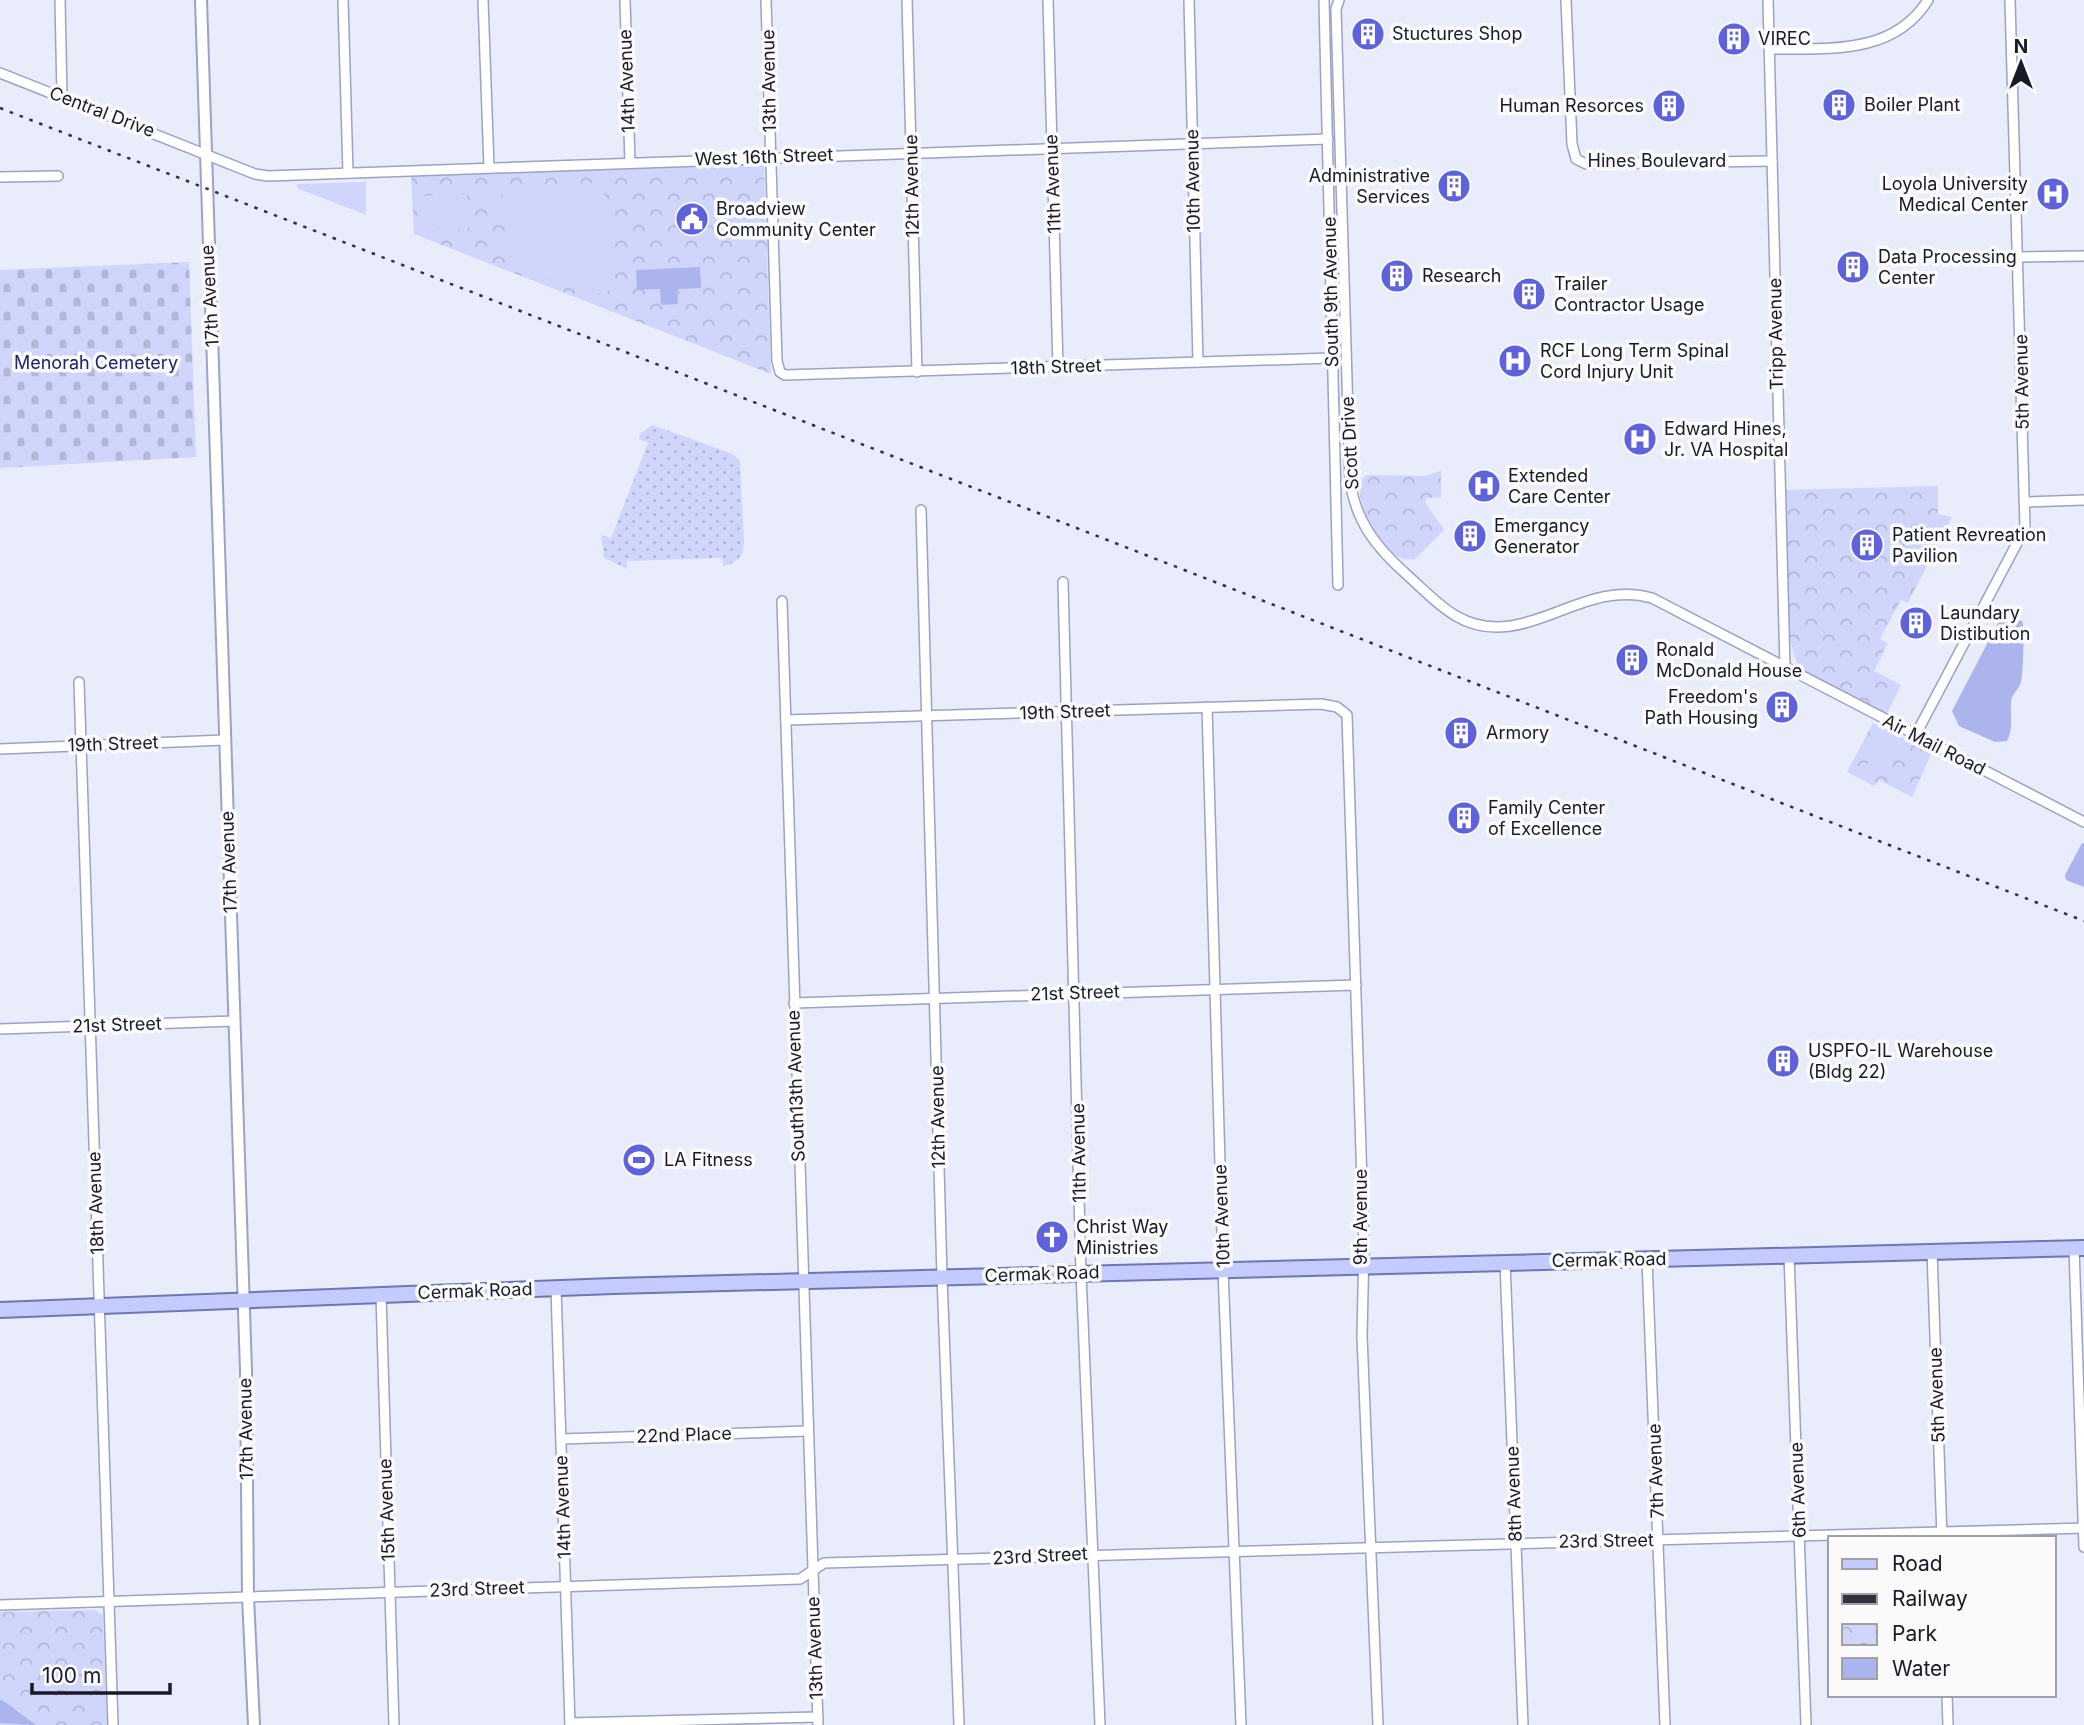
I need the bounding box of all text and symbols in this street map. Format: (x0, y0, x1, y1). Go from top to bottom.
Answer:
building icon: Stuctures Shop (1349, 15, 1387, 53)
building icon: VIREC (1715, 20, 1753, 58)
place label: Stuctures Shop (1392, 23, 1522, 44)
place label: VIREC (1758, 28, 1811, 49)
north arrow (1986, 28, 2056, 98)
street label: 14th Avenue (614, 29, 639, 133)
street label: 13th Avenue (757, 29, 780, 133)
text: N (2014, 35, 2028, 58)
street label: Central Drive (47, 82, 158, 141)
building icon: Boiler Plant (1820, 86, 1858, 124)
building icon: Human Resorces (1650, 87, 1688, 125)
place label: Boiler Plant (1864, 94, 1960, 115)
place label: Human Resorces (1500, 95, 1644, 116)
street label: 10th Avenue (1181, 129, 1204, 233)
street label: 12th Avenue (900, 134, 923, 238)
street label: 11th Avenue (1040, 134, 1065, 234)
street label: West 16th Street (694, 144, 834, 169)
street label: Hines Boulevard (1588, 150, 1726, 171)
place label: Administrative Services (1309, 165, 1430, 207)
building icon: Administrative Services (1435, 167, 1473, 205)
place label: Loyola University Medical Center (1882, 173, 2028, 215)
hospital icon: Loyola University Medical Center (2034, 175, 2072, 213)
place label: Broadview Community Center (716, 198, 876, 240)
public building icon: Broadview Community Center (673, 200, 711, 238)
street label: South 9th Avenue (1319, 216, 1342, 368)
street label: 17th Avenue (196, 244, 223, 348)
place label: Data Processing Center (1878, 246, 2017, 288)
building icon: Data Processing Center (1834, 248, 1872, 286)
building icon: Research (1378, 257, 1416, 295)
place label: Research (1422, 265, 1502, 286)
place label: Trailer Contractor Usage (1554, 273, 1705, 315)
building icon: Trailer Contractor Usage (1510, 275, 1548, 313)
street label: Tripp Avenue (1764, 278, 1787, 390)
street label: 5th Avenue (2010, 334, 2033, 430)
place label: RCF Long Term Spinal Cord Injury Unit (1540, 340, 1729, 382)
hospital icon: RCF Long Term Spinal Cord Injury Unit (1496, 342, 1534, 380)
park label: Menorah Cemetery (14, 352, 178, 373)
street label: 18th Street (1010, 354, 1102, 379)
street label: Scott Drive (1337, 396, 1362, 490)
place label: Edward Hines, Jr. VA Hospital (1664, 418, 1788, 460)
hospital icon: Edward Hines, Jr. VA Hospital (1621, 420, 1659, 458)
place label: Extended Care Center (1508, 465, 1611, 507)
hospital icon: Extended Care Center (1465, 467, 1503, 505)
place label: Emergancy Generator (1494, 515, 1589, 557)
building icon: Emergancy Generator (1451, 517, 1489, 555)
place label: Patient Revreation Pavilion (1892, 524, 2046, 566)
building icon: Patient Revreation Pavilion (1848, 526, 1886, 564)
place label: Laundary Distibution (1940, 602, 2030, 644)
building icon: Laundary Distibution (1897, 604, 1935, 642)
place label: Ronald McDonald House (1656, 639, 1802, 681)
building icon: Ronald McDonald House (1613, 641, 1651, 679)
place label: Freedom's Path Housing (1644, 686, 1758, 728)
building icon: Freedom's Path Housing (1763, 688, 1801, 726)
street label: 19th Street (1019, 699, 1111, 724)
street label: Air Mail Road (1879, 710, 1989, 779)
building icon: Armory (1442, 714, 1480, 752)
place label: Armory (1486, 722, 1549, 743)
street label: 19th Street (67, 731, 159, 756)
place label: Family Center of Excellence (1488, 797, 1606, 839)
building icon: Family Center of Excellence (1445, 799, 1483, 837)
street label: 17th Avenue (216, 811, 241, 914)
street label: 21st Street (1030, 980, 1120, 1005)
street label: South13th Avenue (782, 1010, 809, 1162)
street label: 21st Street (72, 1012, 162, 1037)
place label: USPFO-IL Warehouse (Bldg 22) (1808, 1040, 1993, 1082)
building icon: USPFO-IL Warehouse (Bldg 22) (1764, 1042, 1802, 1080)
street label: 12th Avenue (926, 1065, 949, 1169)
street label: 11th Avenue (1067, 1103, 1090, 1203)
sports icon: LA Fitness (620, 1141, 658, 1179)
place label: LA Fitness (664, 1149, 753, 1170)
street label: 18th Avenue (83, 1151, 108, 1255)
street label: 10th Avenue (1209, 1164, 1234, 1268)
street label: 9th Avenue (1350, 1169, 1371, 1265)
place label: Christ Way Ministries (1076, 1216, 1168, 1258)
church icon: Christ Way Ministries (1033, 1218, 1071, 1256)
street label: Cermak Road (1551, 1248, 1667, 1271)
street label: Cermak Road (984, 1261, 1100, 1286)
street label: Cermak Road (417, 1278, 533, 1303)
street label: 5th Avenue (1924, 1347, 1949, 1443)
street label: 17th Avenue (234, 1378, 257, 1480)
street label: 22nd Place (636, 1422, 732, 1447)
street label: 7th Avenue (1643, 1423, 1668, 1519)
street label: 6th Avenue (1785, 1442, 1810, 1538)
street label: 8th Avenue (1501, 1446, 1526, 1542)
street label: 14th Avenue (550, 1455, 575, 1559)
street label: 15th Avenue (374, 1458, 399, 1562)
street label: 23rd Street (1558, 1529, 1654, 1552)
legend (1828, 1536, 2056, 1697)
street label: 23rd Street (992, 1543, 1088, 1568)
text: Road (1892, 1551, 1943, 1576)
street label: 23rd Street (429, 1576, 525, 1601)
text: Railway (1892, 1586, 1968, 1611)
street label: 13th Avenue (802, 1596, 827, 1700)
text: Park (1892, 1621, 1937, 1646)
scale bar (32, 1652, 170, 1696)
text: Water (1892, 1656, 1950, 1681)
text: 100 m (42, 1663, 101, 1688)

